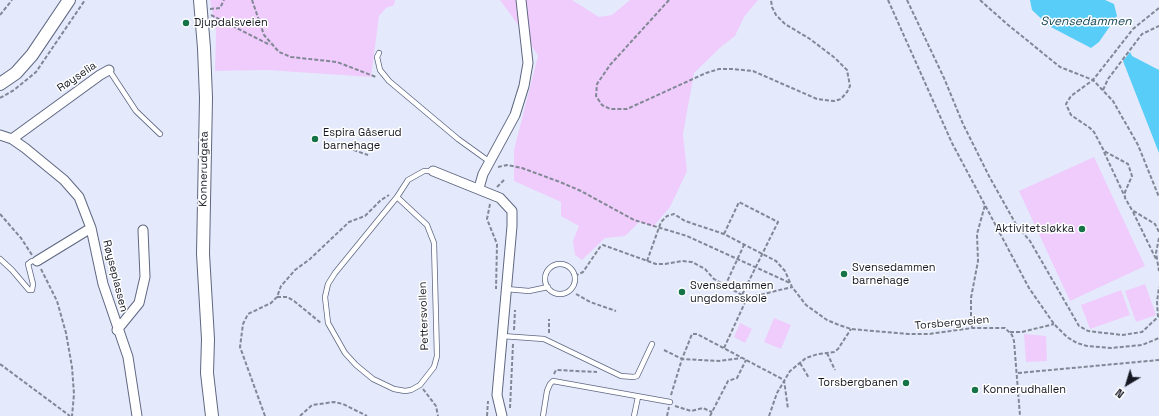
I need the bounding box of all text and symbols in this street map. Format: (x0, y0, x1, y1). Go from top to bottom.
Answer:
water label: Svensedammen (1040, 15, 1132, 29)
place label: Djupdalsveien (194, 16, 268, 30)
marker: Djupdalsveien (181, 18, 191, 28)
street label: Røyselia (55, 59, 99, 95)
place label: Espira Gåserud barnehage (323, 126, 402, 152)
street label: Konnerudgata (197, 131, 211, 207)
marker: Espira Gåserud barnehage (310, 134, 320, 144)
place label: Aktivitetsløkka (995, 222, 1074, 236)
marker: Aktivitetsløkka (1077, 224, 1087, 234)
street label: Røyseplassen (100, 239, 130, 313)
place label: Svensedammen barnehage (852, 261, 936, 287)
marker: Svensedammen barnehage (839, 269, 849, 279)
place label: Svensedammen ungdomsskole (690, 279, 774, 305)
street label: Pettersvollen (416, 281, 432, 351)
marker: Svensedammen ungdomsskole (677, 287, 687, 297)
street label: Torsbergveien (914, 313, 990, 333)
north arrow (1107, 364, 1147, 404)
place label: Torsbergbanen (818, 376, 898, 390)
marker: Torsbergbanen (901, 378, 911, 388)
place label: Konnerudhallen (983, 383, 1066, 397)
marker: Konnerudhallen (970, 385, 980, 395)
text: N (1112, 386, 1127, 401)

